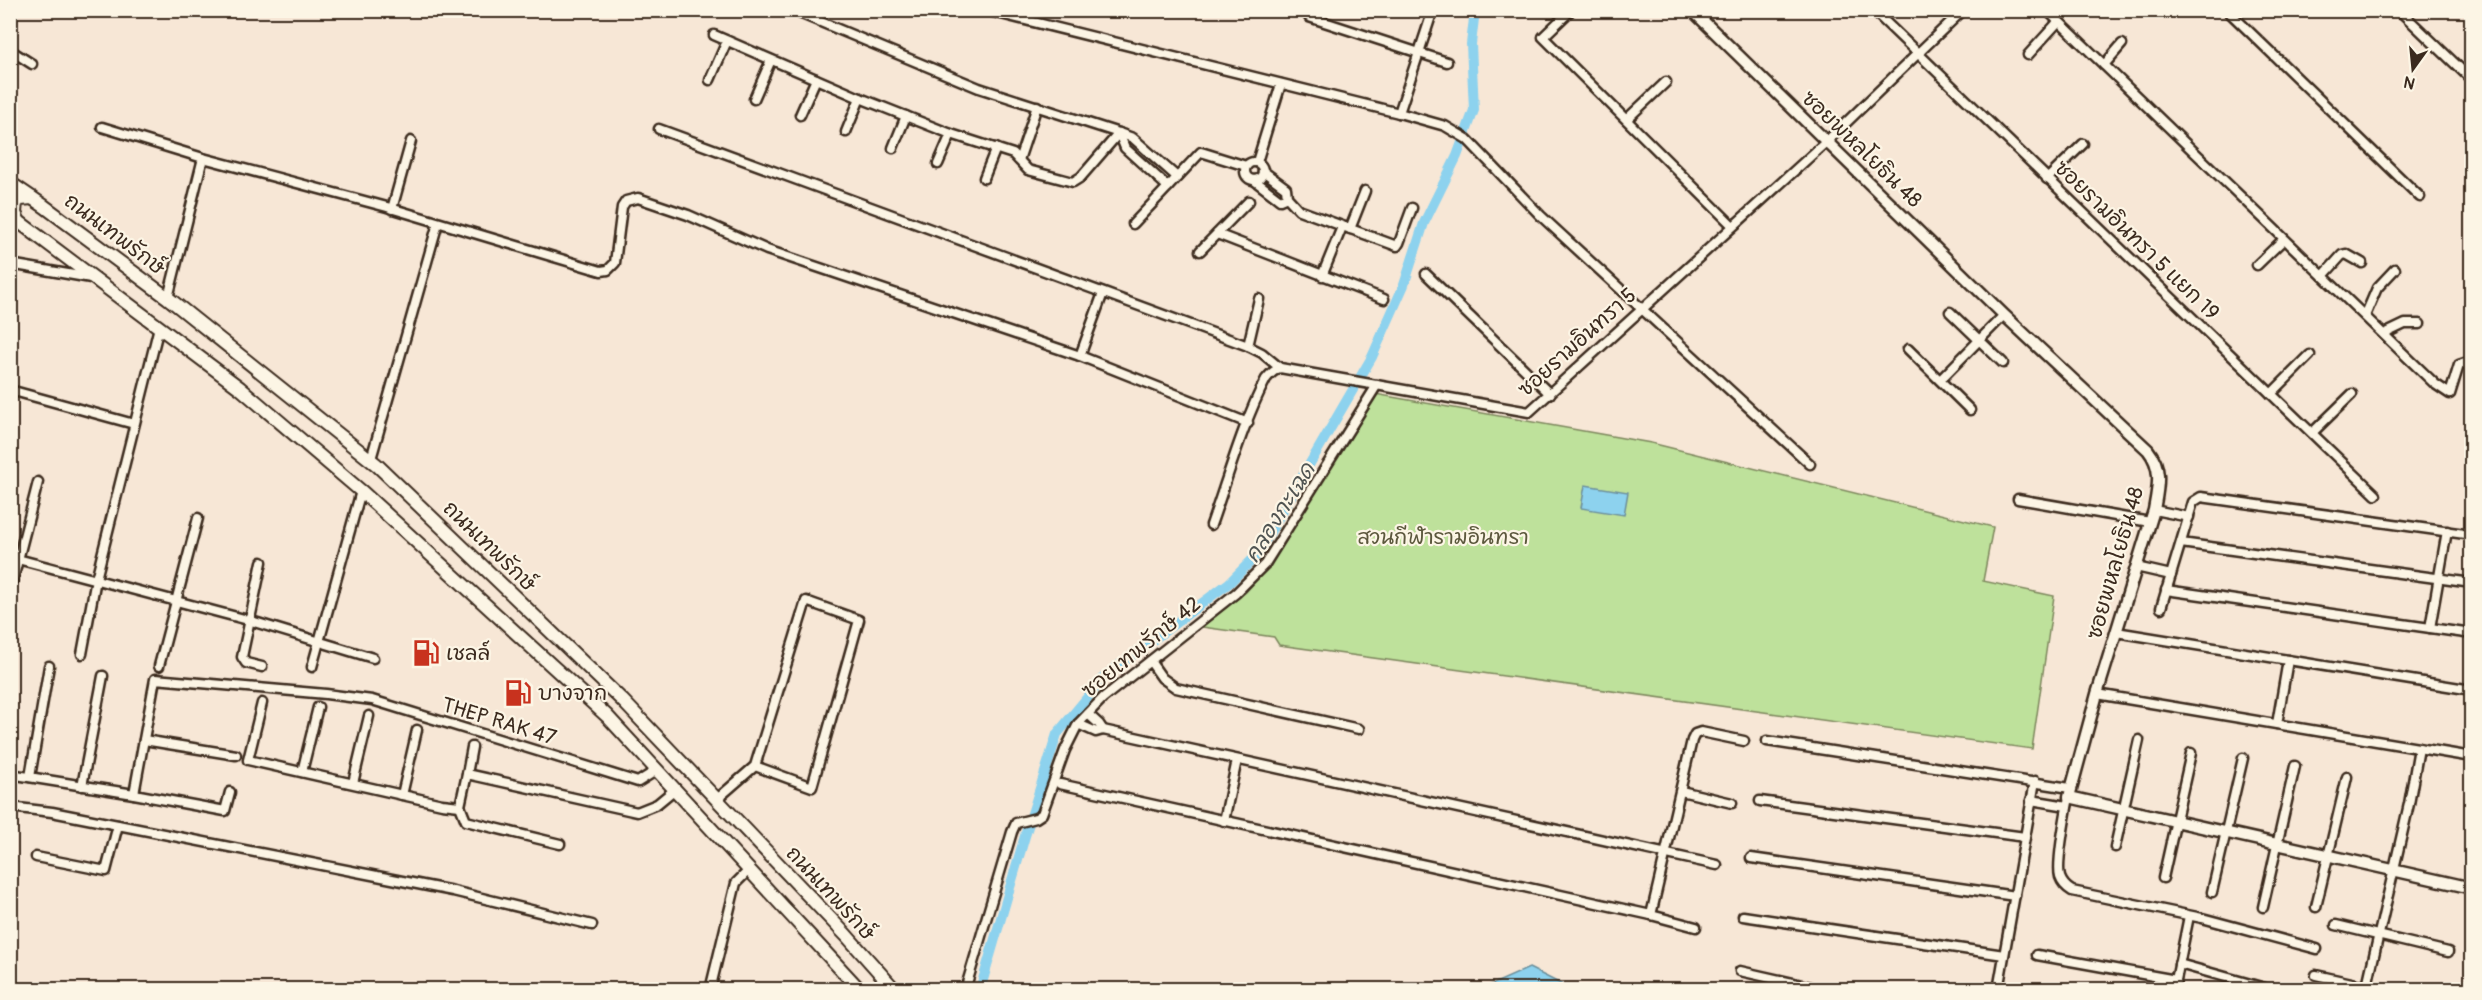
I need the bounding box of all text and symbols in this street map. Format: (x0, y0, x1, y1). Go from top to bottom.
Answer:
north arrow (2383, 39, 2443, 99)
text: N (2401, 71, 2417, 94)
street label: ซอยพหลโยธิน 48 (1796, 85, 1928, 214)
street label: ซอยรามอินทรา 5 แยก 19 (2048, 155, 2225, 326)
street label: ถนนเทพรักษ์ (59, 188, 171, 281)
street label: ซอยรามอินทรา 5 (1512, 282, 1642, 403)
water label: คลองกะเฉด (1238, 457, 1322, 568)
street label: ซอยพหลโยธิน 48 (2081, 484, 2150, 642)
street label: ถนนเทพรักษ์ (437, 495, 542, 598)
park label: สวนกีฬารามอินทรา (1357, 524, 1529, 551)
street label: ซอยเทพรักษ์ 42 (1076, 591, 1207, 704)
fuel station icon: เชลล์ (411, 638, 441, 668)
place label: เชลล์ (446, 640, 490, 667)
fuel station icon: บางจาก (503, 678, 533, 708)
place label: บางจาก (538, 680, 607, 707)
street label: THEP RAK 47 (438, 691, 559, 752)
street label: ถนนเทพรักษ์ (780, 840, 882, 947)

